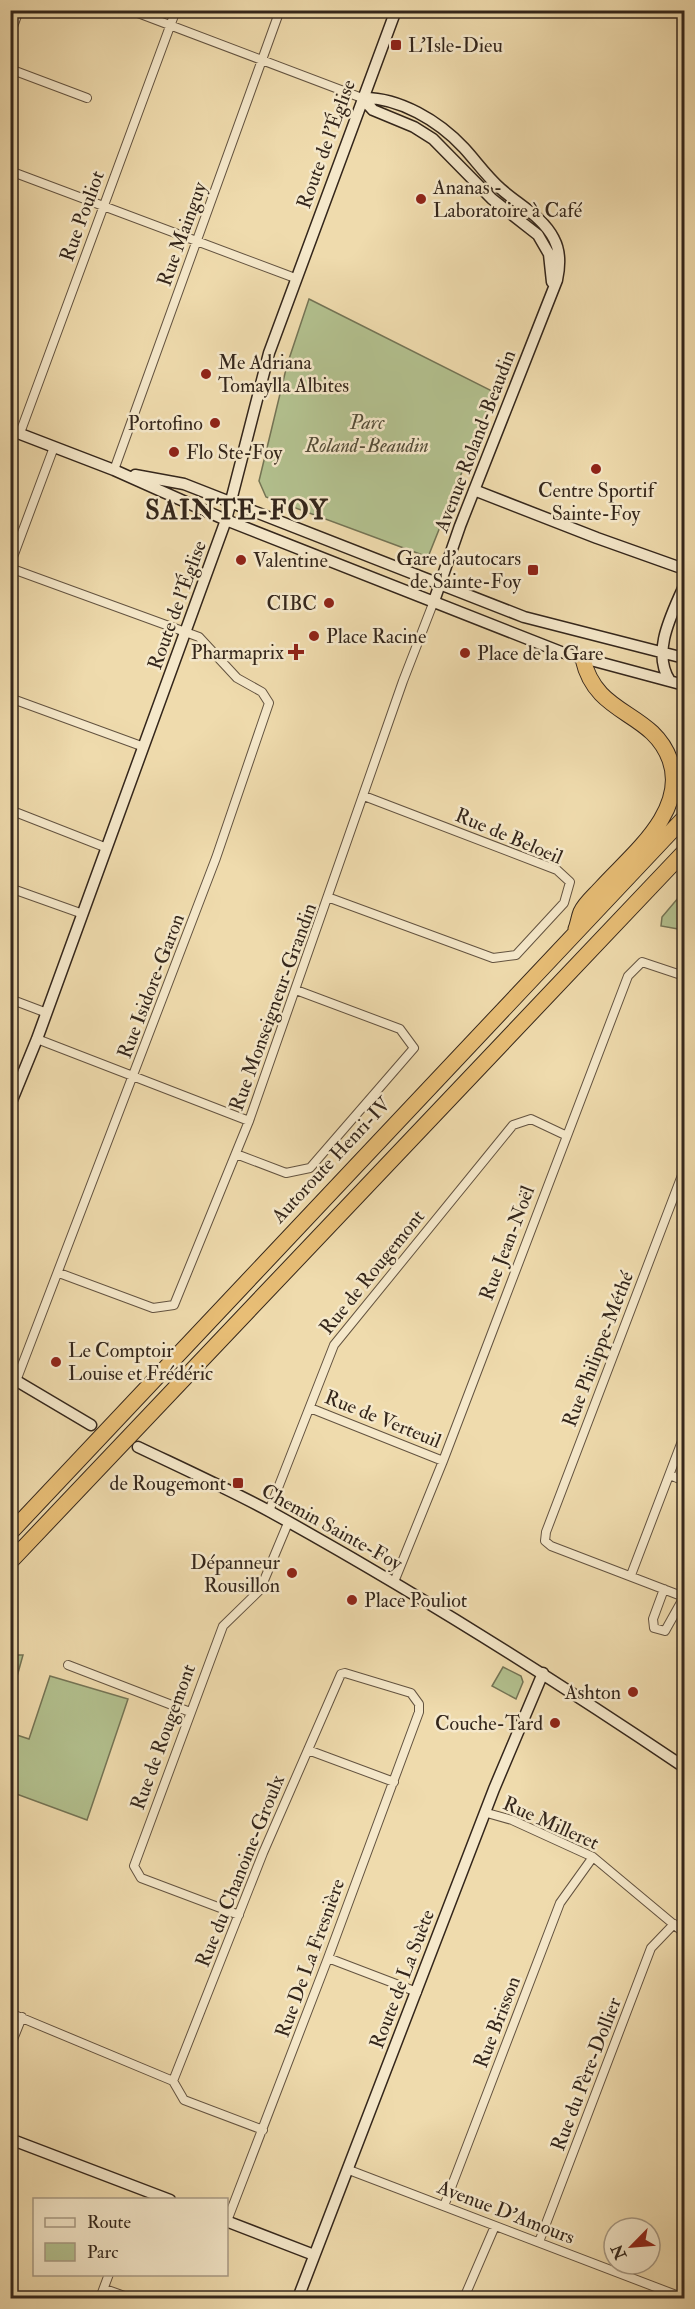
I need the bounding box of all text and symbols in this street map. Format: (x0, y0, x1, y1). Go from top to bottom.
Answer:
place label: L'Isle-Dieu (408, 33, 503, 58)
marker: L'Isle-Dieu (389, 38, 403, 52)
street label: Route de l'Église (290, 76, 361, 212)
street label: Rue Pouliot (54, 167, 110, 265)
place label: Ananas - Laboratoire à Café (432, 175, 583, 223)
street label: Rue Mainguy (152, 177, 213, 290)
marker: Ananas - Laboratoire à Café (414, 192, 428, 206)
street label: Avenue Roland-Beaudin (428, 346, 521, 537)
place label: Me Adriana Tomaylla Albites (218, 350, 349, 398)
marker: Me Adriana Tomaylla Albites (199, 367, 213, 381)
park label: Parc Roland-Beaudin (304, 410, 429, 458)
place label: Portofino (128, 411, 203, 436)
marker: Portofino (208, 416, 222, 430)
place label: Flo Ste-Foy (186, 440, 283, 465)
marker: Flo Ste-Foy (167, 445, 181, 459)
marker: Centre Sportif Sainte-Foy (589, 462, 603, 476)
place label: Centre Sportif Sainte-Foy (538, 478, 658, 526)
district label: SAINTE-FOY (145, 495, 329, 527)
street label: Route de l'Église (141, 537, 212, 673)
place label: Gare d'autocars de Sainte-Foy (396, 546, 522, 594)
place label: Valentine (253, 548, 328, 573)
marker: Valentine (234, 553, 248, 567)
marker: Gare d'autocars de Sainte-Foy (526, 563, 540, 577)
place label: CIBC (267, 591, 317, 616)
marker: CIBC (322, 596, 336, 610)
place label: Place Racine (326, 624, 426, 649)
marker: Place Racine (307, 629, 321, 643)
place label: Pharmaprix (191, 640, 284, 666)
place label: Place de la Gare (477, 641, 603, 666)
marker: Pharmaprix (289, 645, 303, 659)
marker: Place de la Gare (458, 646, 472, 660)
street label: Rue de Beloeil (451, 802, 567, 870)
street label: Rue Monseigneur-Grandin (224, 900, 322, 1114)
street label: Rue Isidore-Garon (112, 910, 190, 1062)
street label: Autoroute Henri-IV (265, 1091, 397, 1229)
street label: Rue Jean-Noël (474, 1182, 540, 1304)
street label: Rue de Rougemont (314, 1204, 430, 1340)
street label: Rue Philippe-Méthé (557, 1267, 640, 1431)
place label: Le Comptoir Louise et Frédéric (68, 1338, 213, 1386)
marker: Le Comptoir Louise et Frédéric (49, 1355, 63, 1369)
street label: Rue de Verteuil (321, 1384, 445, 1454)
place label: de Rougemont (110, 1471, 227, 1496)
marker: de Rougemont (231, 1476, 245, 1490)
street label: Chemin Sainte-Foy (257, 1478, 408, 1577)
place label: Dépanneur Rousillon (190, 1550, 281, 1598)
marker: Dépanneur Rousillon (285, 1566, 299, 1580)
place label: Place Pouliot (364, 1588, 468, 1613)
marker: Place Pouliot (345, 1593, 359, 1607)
street label: Rue de Rougemont (125, 1660, 201, 1813)
place label: Ashton (564, 1680, 621, 1705)
marker: Ashton (626, 1685, 640, 1699)
place label: Couche-Tard (435, 1711, 543, 1736)
marker: Couche-Tard (548, 1716, 562, 1730)
street label: Rue du Chanoine-Groulx (190, 1771, 290, 1971)
street label: Rue Milleret (499, 1791, 603, 1855)
street label: Rue De La Fresnière (270, 1875, 350, 2041)
street label: Route de La Suète (364, 1906, 440, 2052)
street label: Rue Brisson (468, 1972, 526, 2072)
street label: Rue du Père-Dollier (545, 1993, 627, 2154)
street label: Avenue D'Amours (433, 2174, 578, 2250)
legend (33, 2198, 228, 2276)
text: Route (87, 2211, 131, 2234)
north arrow (602, 2216, 662, 2276)
text: Parc (87, 2241, 118, 2264)
text: N (607, 2241, 632, 2264)

